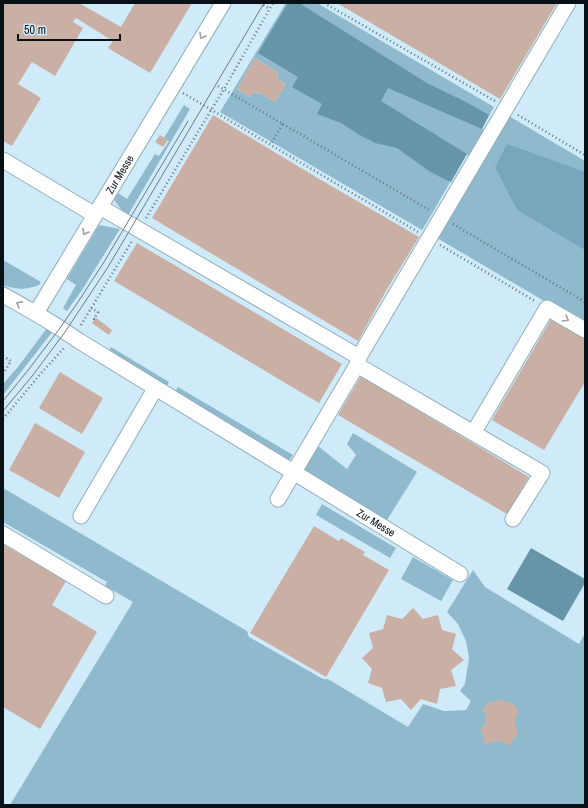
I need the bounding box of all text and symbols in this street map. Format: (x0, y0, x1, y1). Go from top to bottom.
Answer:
scale bar (18, 16, 120, 42)
text: 50 m (24, 22, 46, 38)
one-way arrow (200, 32, 207, 39)
street label: Zur Messe (103, 152, 137, 196)
one-way arrow (82, 228, 90, 235)
one-way arrow (16, 301, 23, 308)
one-way arrow (562, 314, 569, 321)
street label: Zur Messe (354, 506, 398, 540)

